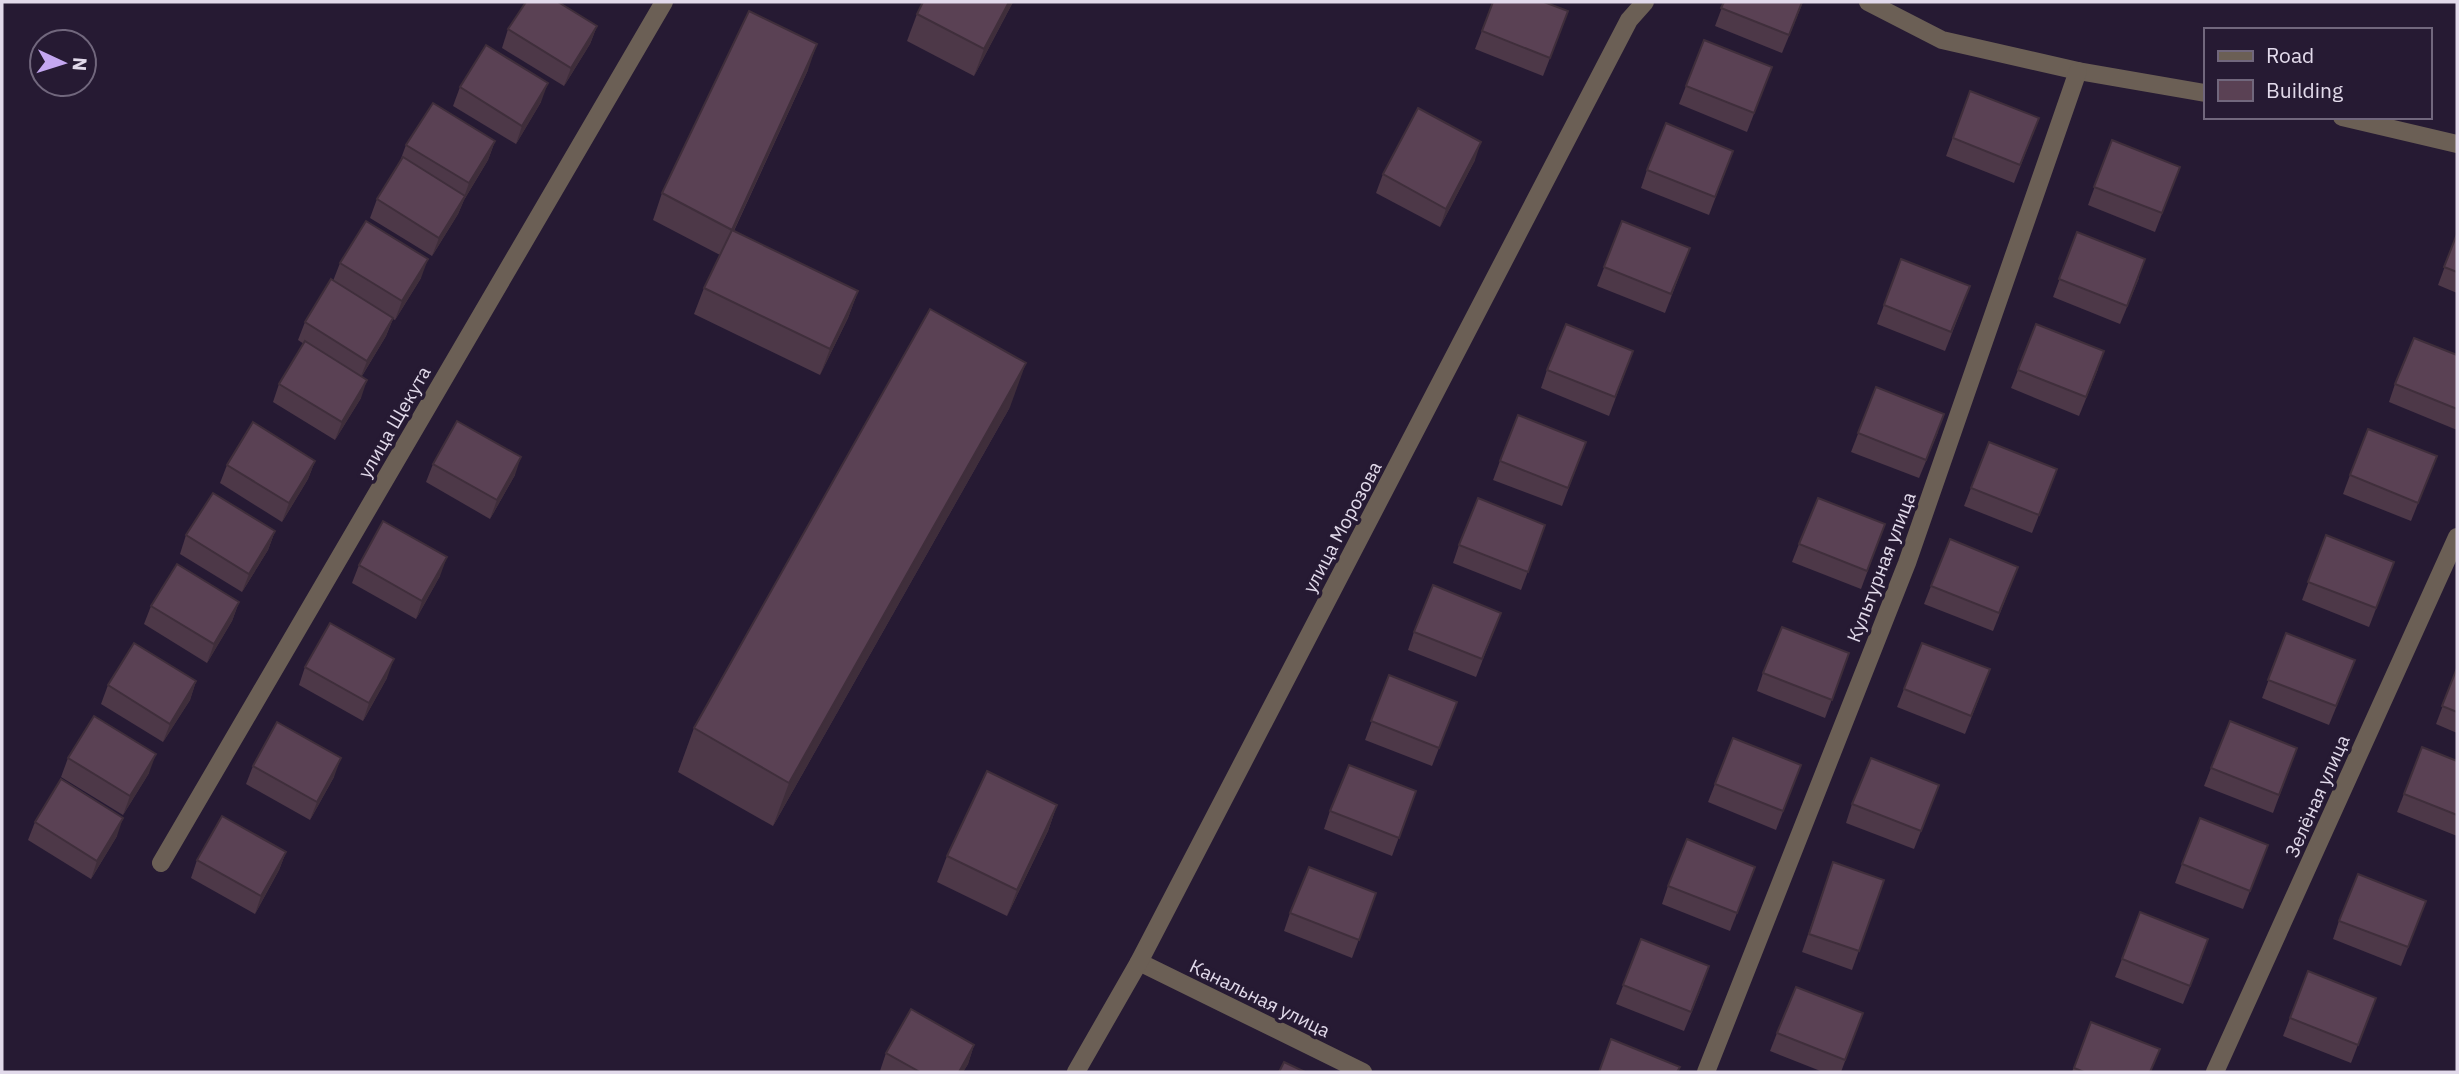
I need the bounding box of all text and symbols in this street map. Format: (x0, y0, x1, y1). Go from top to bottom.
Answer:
north arrow (28, 28, 98, 98)
legend (2204, 28, 2431, 119)
text: Road (2266, 41, 2314, 69)
text: N (68, 56, 92, 72)
text: Building (2266, 76, 2343, 104)
street label: улица Щекута (352, 362, 436, 482)
street label: улица Морозова (1297, 457, 1387, 597)
street label: Культурная улица (1841, 488, 1921, 646)
street label: Зелёная улица (2279, 731, 2355, 861)
street label: Канальная улица (1186, 954, 1334, 1042)

